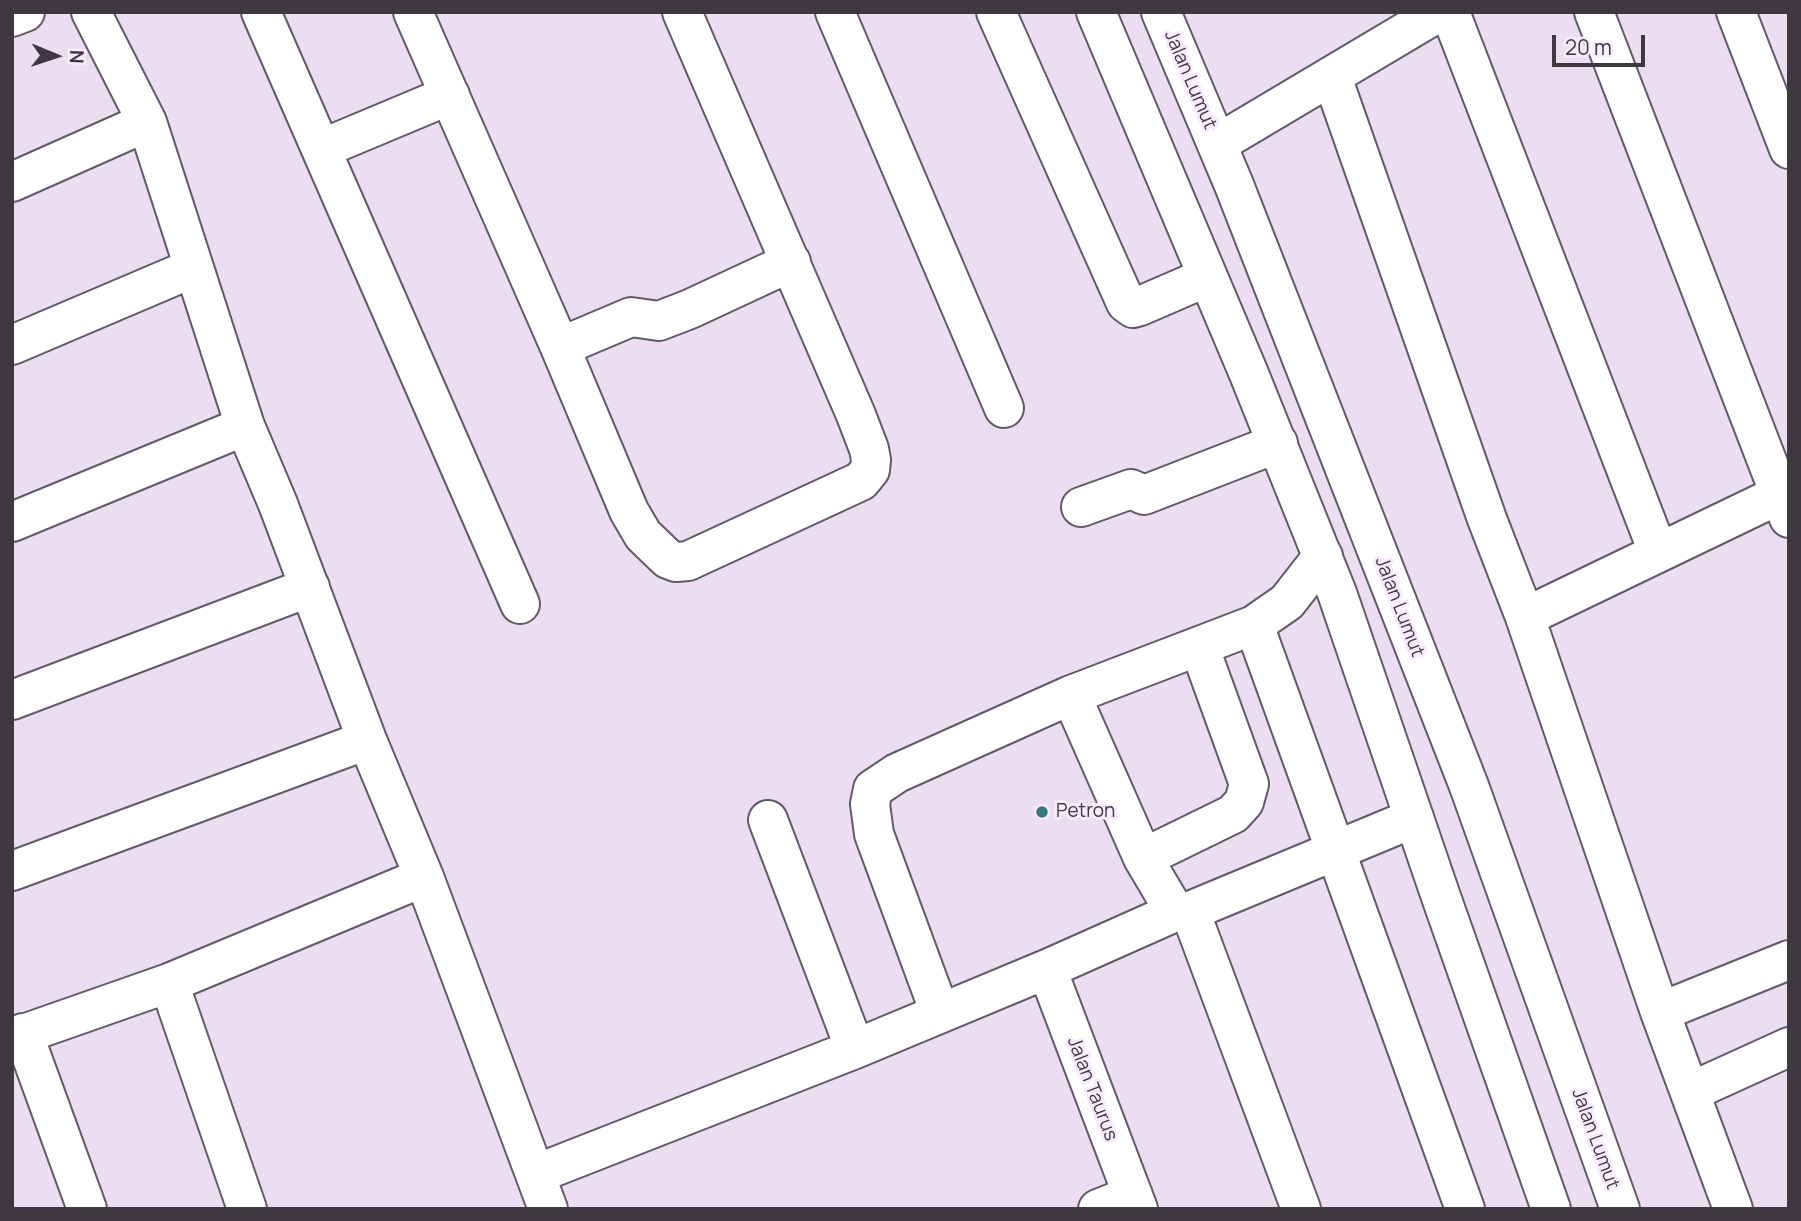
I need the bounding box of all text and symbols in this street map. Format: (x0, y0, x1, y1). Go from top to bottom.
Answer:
north arrow (21, 21, 91, 91)
scale bar (1556, 21, 1649, 65)
street label: Jalan Lumut (1159, 27, 1221, 133)
text: 20 m (1565, 33, 1612, 61)
text: N (64, 49, 90, 64)
street label: Jalan Lumut (1369, 554, 1429, 660)
place label: Petron (1056, 801, 1115, 823)
marker: Petron (1034, 804, 1050, 820)
street label: Jalan Taurus (1062, 1034, 1122, 1144)
street label: Jalan Lumut (1566, 1086, 1624, 1192)

